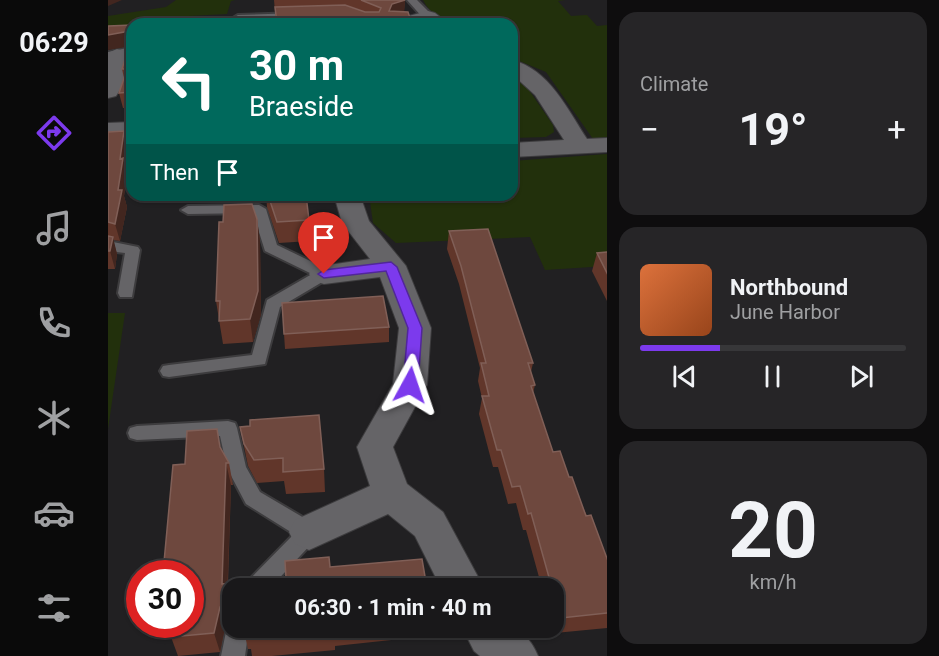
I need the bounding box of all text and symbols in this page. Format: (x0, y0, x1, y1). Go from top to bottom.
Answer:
text: 06:29 (19, 27, 89, 59)
text: 30 m (249, 41, 344, 90)
icon: left (150, 42, 228, 120)
text: Climate (640, 72, 708, 96)
text: Braeside (249, 91, 354, 123)
text: 19° (738, 103, 808, 156)
text: − (640, 110, 659, 149)
text: + (887, 110, 906, 149)
icon: directions (33, 112, 75, 154)
icon: arrive (211, 156, 244, 189)
text: Then (150, 160, 199, 185)
icon: music (33, 207, 75, 249)
pin (298, 212, 349, 274)
icon: arrive (307, 221, 340, 254)
text: Northbound (730, 275, 848, 300)
text: June Harbor (730, 300, 840, 324)
icon: phone (33, 302, 75, 344)
position arrow (378, 353, 442, 417)
icon: previous (668, 360, 701, 393)
icon: pause (756, 360, 789, 393)
icon: next (845, 360, 878, 393)
icon: climate (33, 397, 75, 439)
text: 20 (728, 485, 818, 576)
icon: car (33, 492, 75, 534)
speed limit sign: 30 (126, 560, 204, 638)
text: km/h (750, 570, 796, 594)
icon: filters (33, 587, 75, 629)
text: 06:30 · 1 min · 40 m (295, 595, 491, 620)

